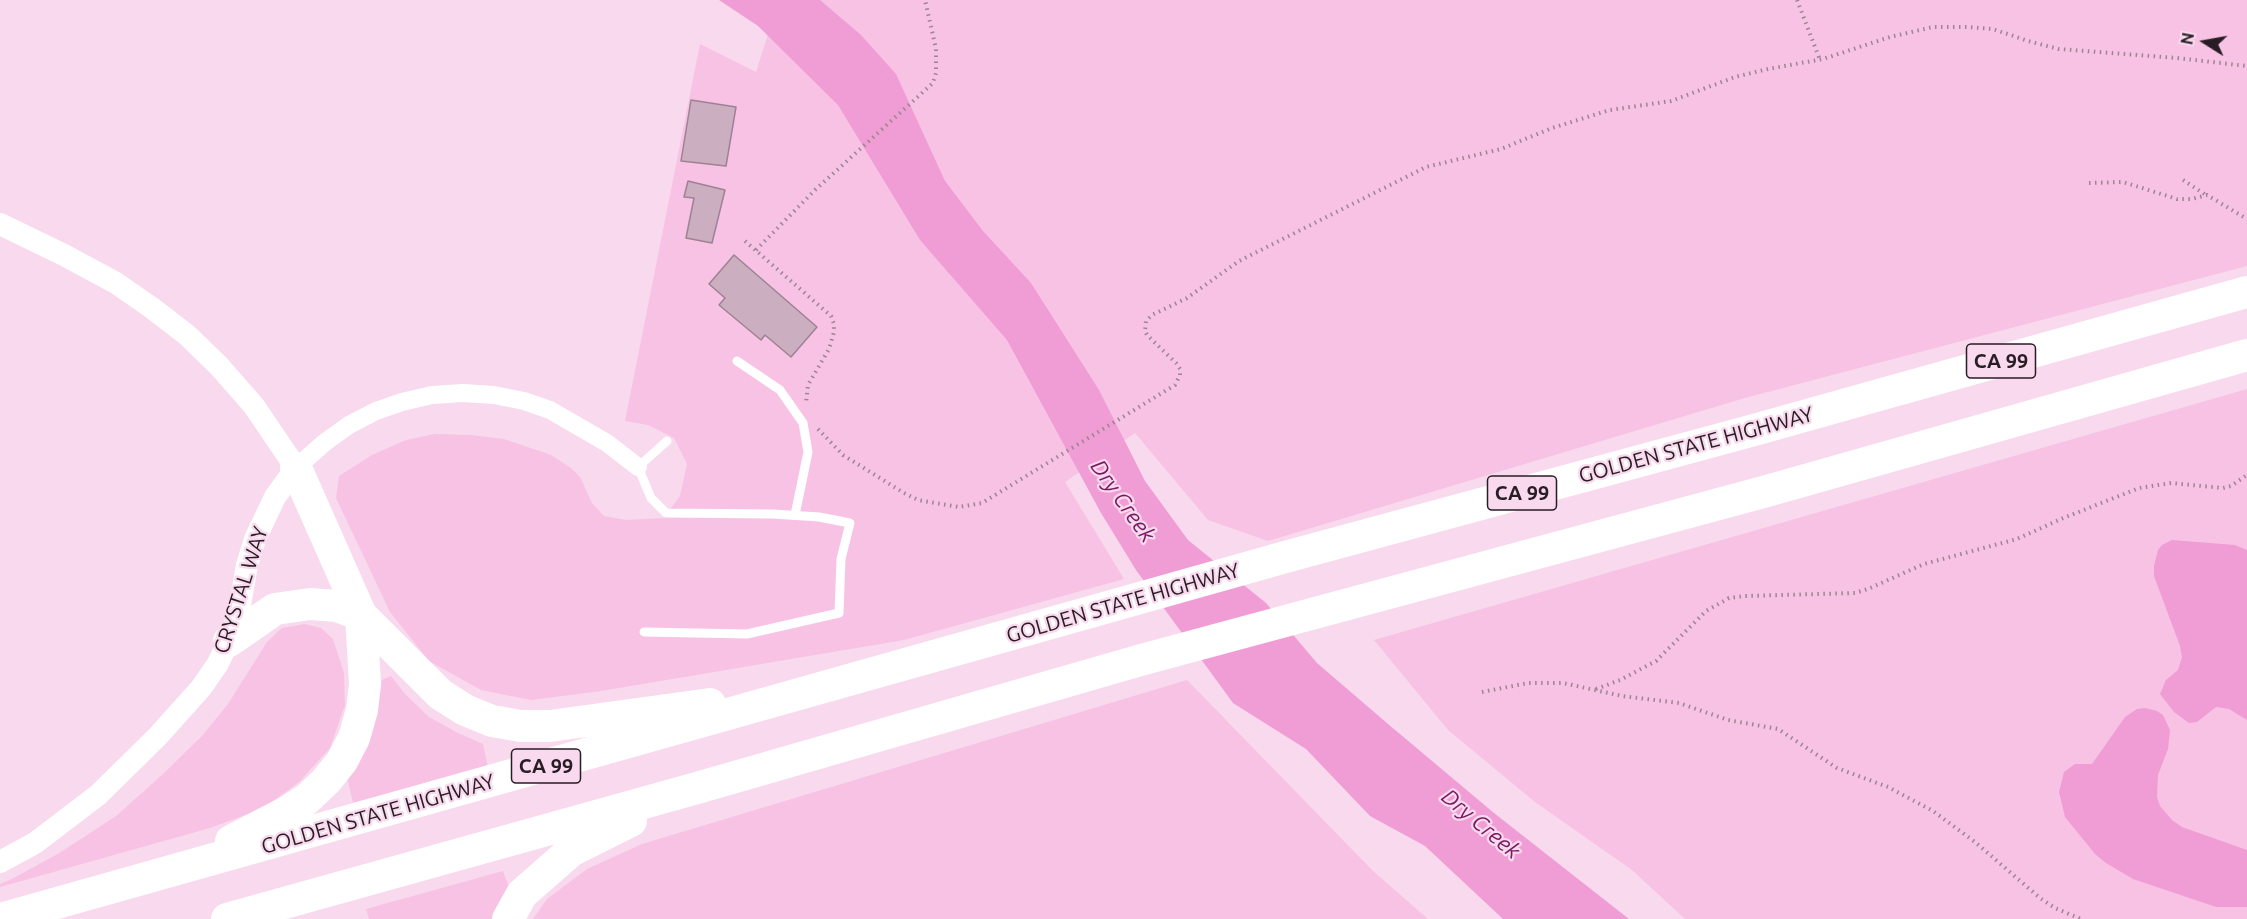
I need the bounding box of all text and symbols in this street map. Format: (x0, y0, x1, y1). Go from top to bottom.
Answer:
north arrow (2175, 12, 2235, 72)
text: N (2177, 31, 2197, 46)
road number: CA 99 (1966, 344, 2036, 378)
street label: GOLDEN STATE HIGHWAY (1576, 402, 1816, 488)
water label: Dry Creek (1085, 455, 1161, 547)
road number: CA 99 (1488, 476, 1556, 510)
street label: CRYSTAL WAY (209, 523, 273, 657)
street label: GOLDEN STATE HIGHWAY (1003, 558, 1243, 648)
road number: CA 99 (512, 749, 580, 783)
street label: GOLDEN STATE HIGHWAY (258, 769, 498, 859)
water label: Dry Creek (1436, 783, 1526, 865)

